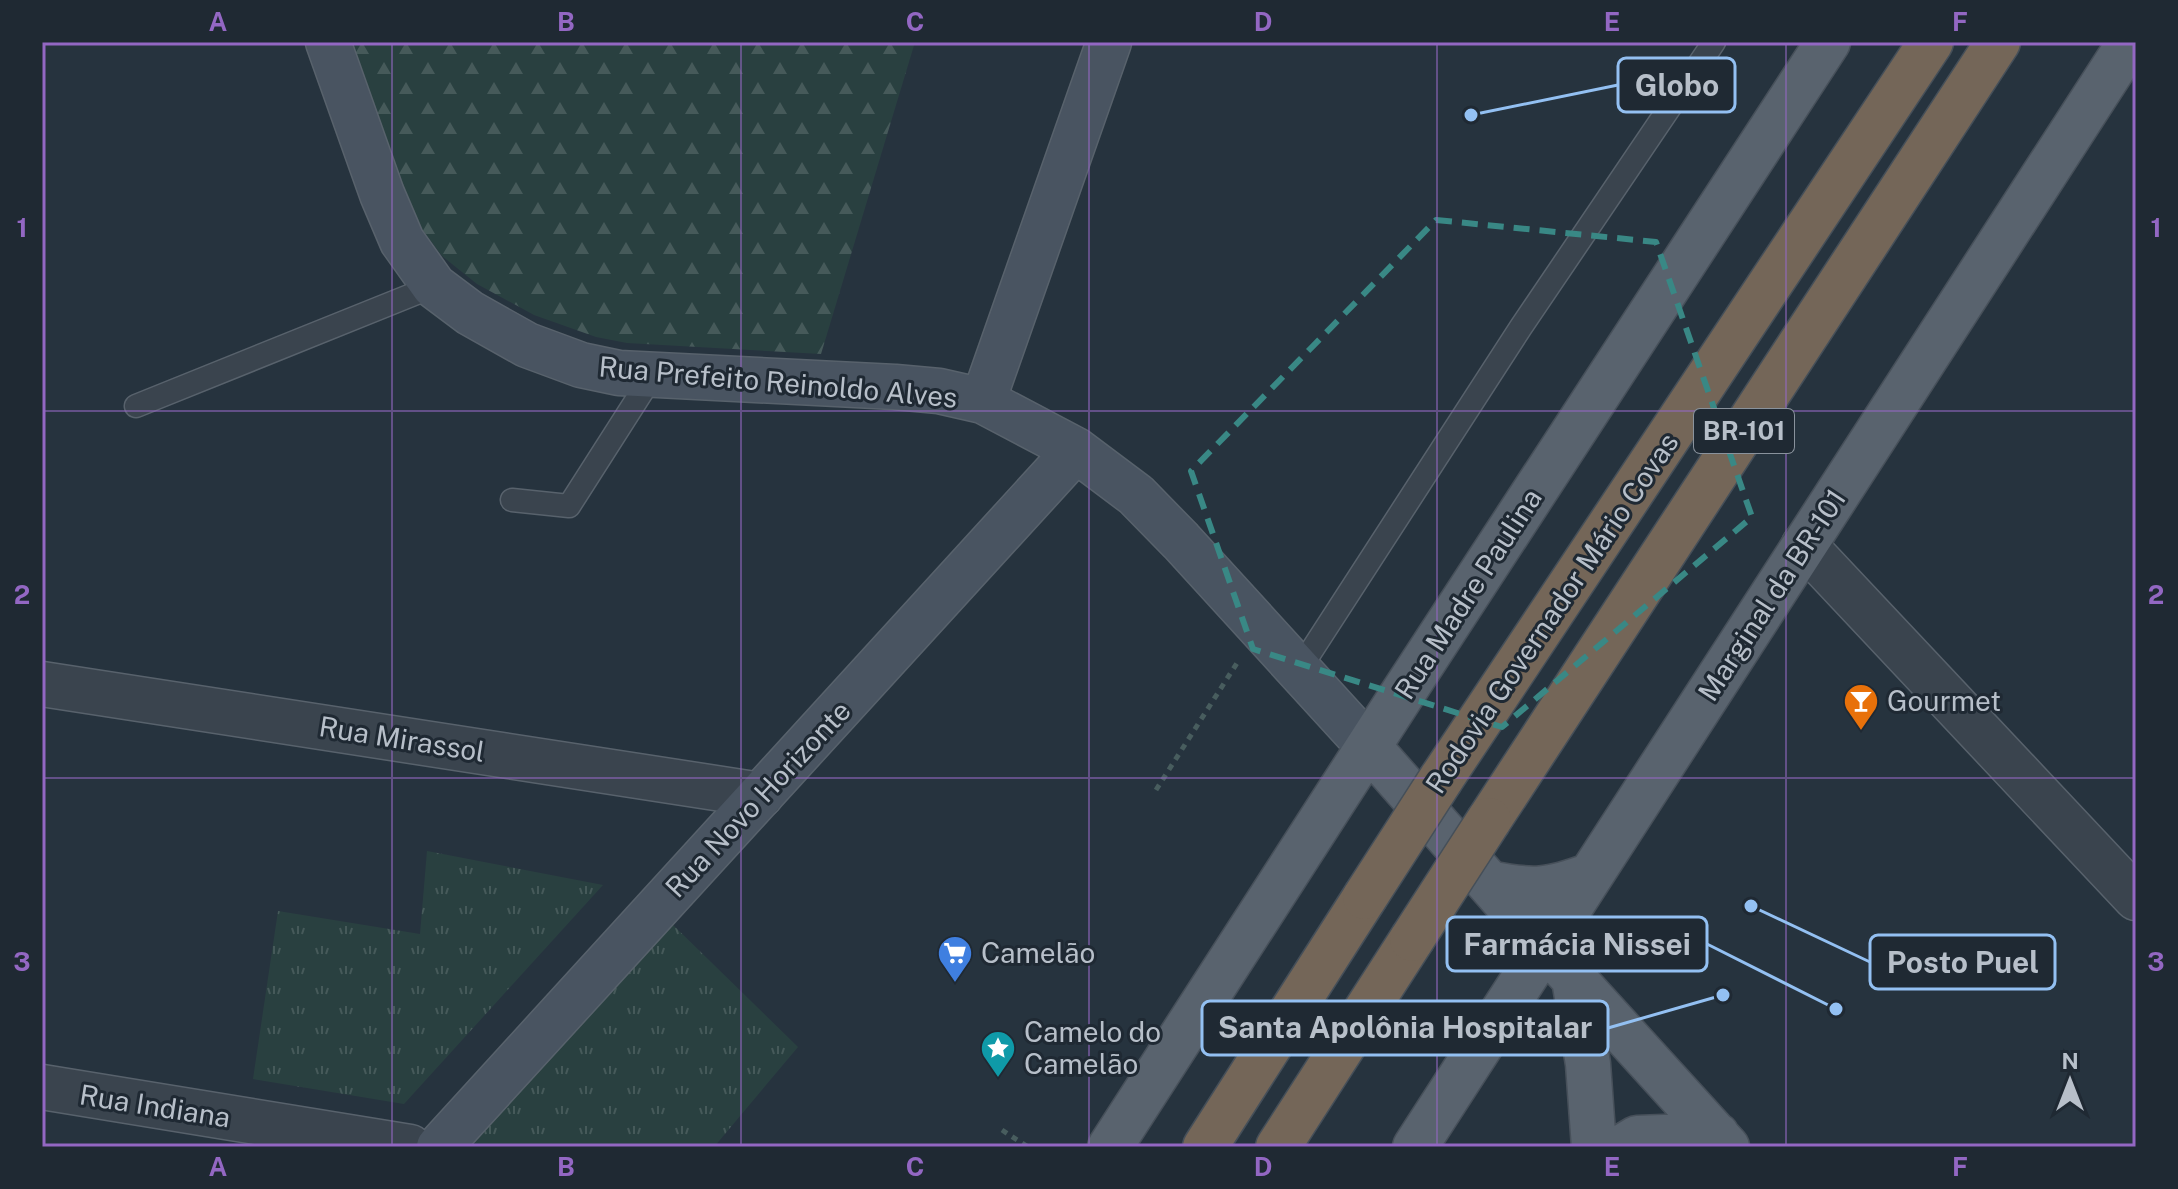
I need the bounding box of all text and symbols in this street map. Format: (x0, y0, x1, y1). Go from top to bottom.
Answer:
text: A (209, 6, 228, 37)
text: B (557, 6, 575, 37)
text: C (906, 6, 924, 37)
text: D (1254, 6, 1272, 37)
text: E (1604, 6, 1620, 37)
text: F (1952, 6, 1968, 37)
callout: Globo (1618, 58, 1735, 112)
text: Globo (1635, 67, 1719, 103)
text: 1 (16, 212, 28, 243)
text: 1 (2150, 212, 2162, 243)
street label: Rua Prefeito Reinoldo Alves (597, 349, 959, 414)
road number: BR-101 (1694, 409, 1794, 453)
street label: Rodovia Governador Mário Covas (1418, 426, 1685, 799)
street label: Rua Madre Paulina (1387, 482, 1548, 705)
street label: Marginal da BR-101 (1691, 483, 1852, 707)
text: 2 (14, 579, 30, 610)
text: 2 (2148, 579, 2164, 610)
bar icon: Gourmet (1842, 682, 1880, 732)
place label: Gourmet (1887, 684, 2001, 717)
street label: Rua Novo Horizonte (658, 694, 857, 904)
street label: Rua Mirassol (317, 709, 487, 768)
callout: Farmácia Nissei (1447, 917, 1707, 971)
text: Farmácia Nissei (1463, 926, 1691, 962)
supermarket icon: Camelão (936, 934, 974, 984)
callout: Posto Puel (1870, 935, 2055, 989)
place label: Camelão (981, 936, 1095, 969)
text: Posto Puel (1887, 944, 2039, 980)
text: 3 (13, 946, 31, 977)
text: 3 (2147, 946, 2165, 977)
callout: Santa Apolônia Hospitalar (1202, 1001, 1608, 1055)
text: Santa Apolônia Hospitalar (1218, 1009, 1592, 1045)
place label: Camelo do Camelão (1024, 1015, 1161, 1080)
place icon: Camelo do Camelão (979, 1029, 1017, 1079)
north arrow (2030, 1041, 2110, 1121)
text: N (2061, 1048, 2079, 1074)
street label: Rua Indiana (77, 1077, 233, 1134)
text: A (209, 1151, 228, 1182)
text: B (557, 1151, 575, 1182)
text: C (906, 1151, 924, 1182)
text: D (1254, 1151, 1272, 1182)
text: E (1604, 1151, 1620, 1182)
text: F (1952, 1151, 1968, 1182)

